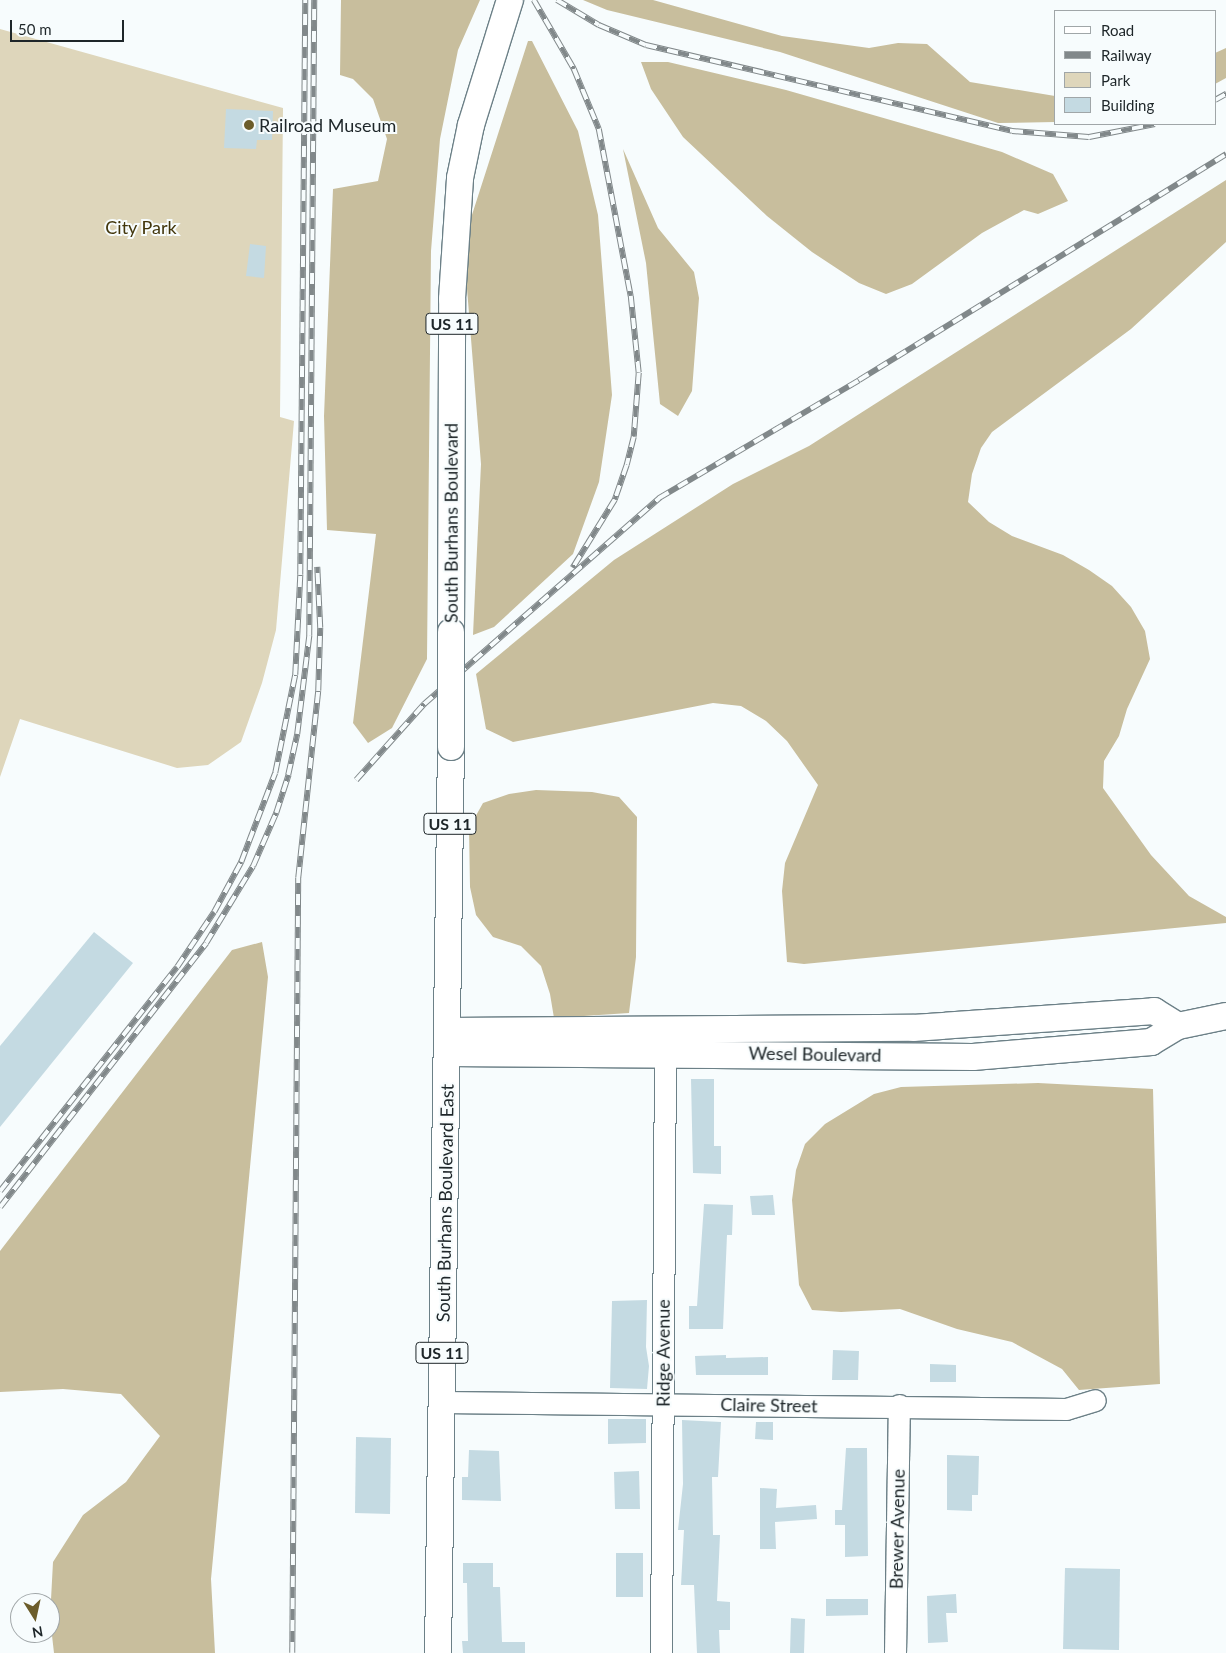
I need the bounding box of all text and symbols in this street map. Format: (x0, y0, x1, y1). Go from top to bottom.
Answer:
scale bar (12, 10, 126, 42)
legend (1054, 10, 1216, 125)
text: 50 m (18, 20, 52, 38)
text: Road (1101, 21, 1134, 39)
text: Railway (1101, 46, 1152, 64)
text: Park (1101, 71, 1130, 89)
text: Building (1101, 96, 1154, 114)
place label: Railroad Museum (259, 114, 396, 136)
marker: Railroad Museum (243, 119, 255, 131)
park label: City Park (105, 216, 177, 238)
road number: US 11 (424, 310, 480, 338)
street label: South Burhans Boulevard (440, 423, 462, 623)
road number: US 11 (422, 811, 478, 838)
street label: Wesel Boulevard (748, 1042, 882, 1066)
street label: South Burhans Boulevard East (432, 1084, 458, 1322)
street label: Ridge Avenue (652, 1299, 674, 1407)
road number: US 11 (414, 1340, 470, 1366)
street label: Claire Street (720, 1393, 818, 1417)
street label: Brewer Avenue (885, 1468, 909, 1590)
north arrow (10, 1593, 60, 1643)
text: N (31, 1623, 44, 1642)

